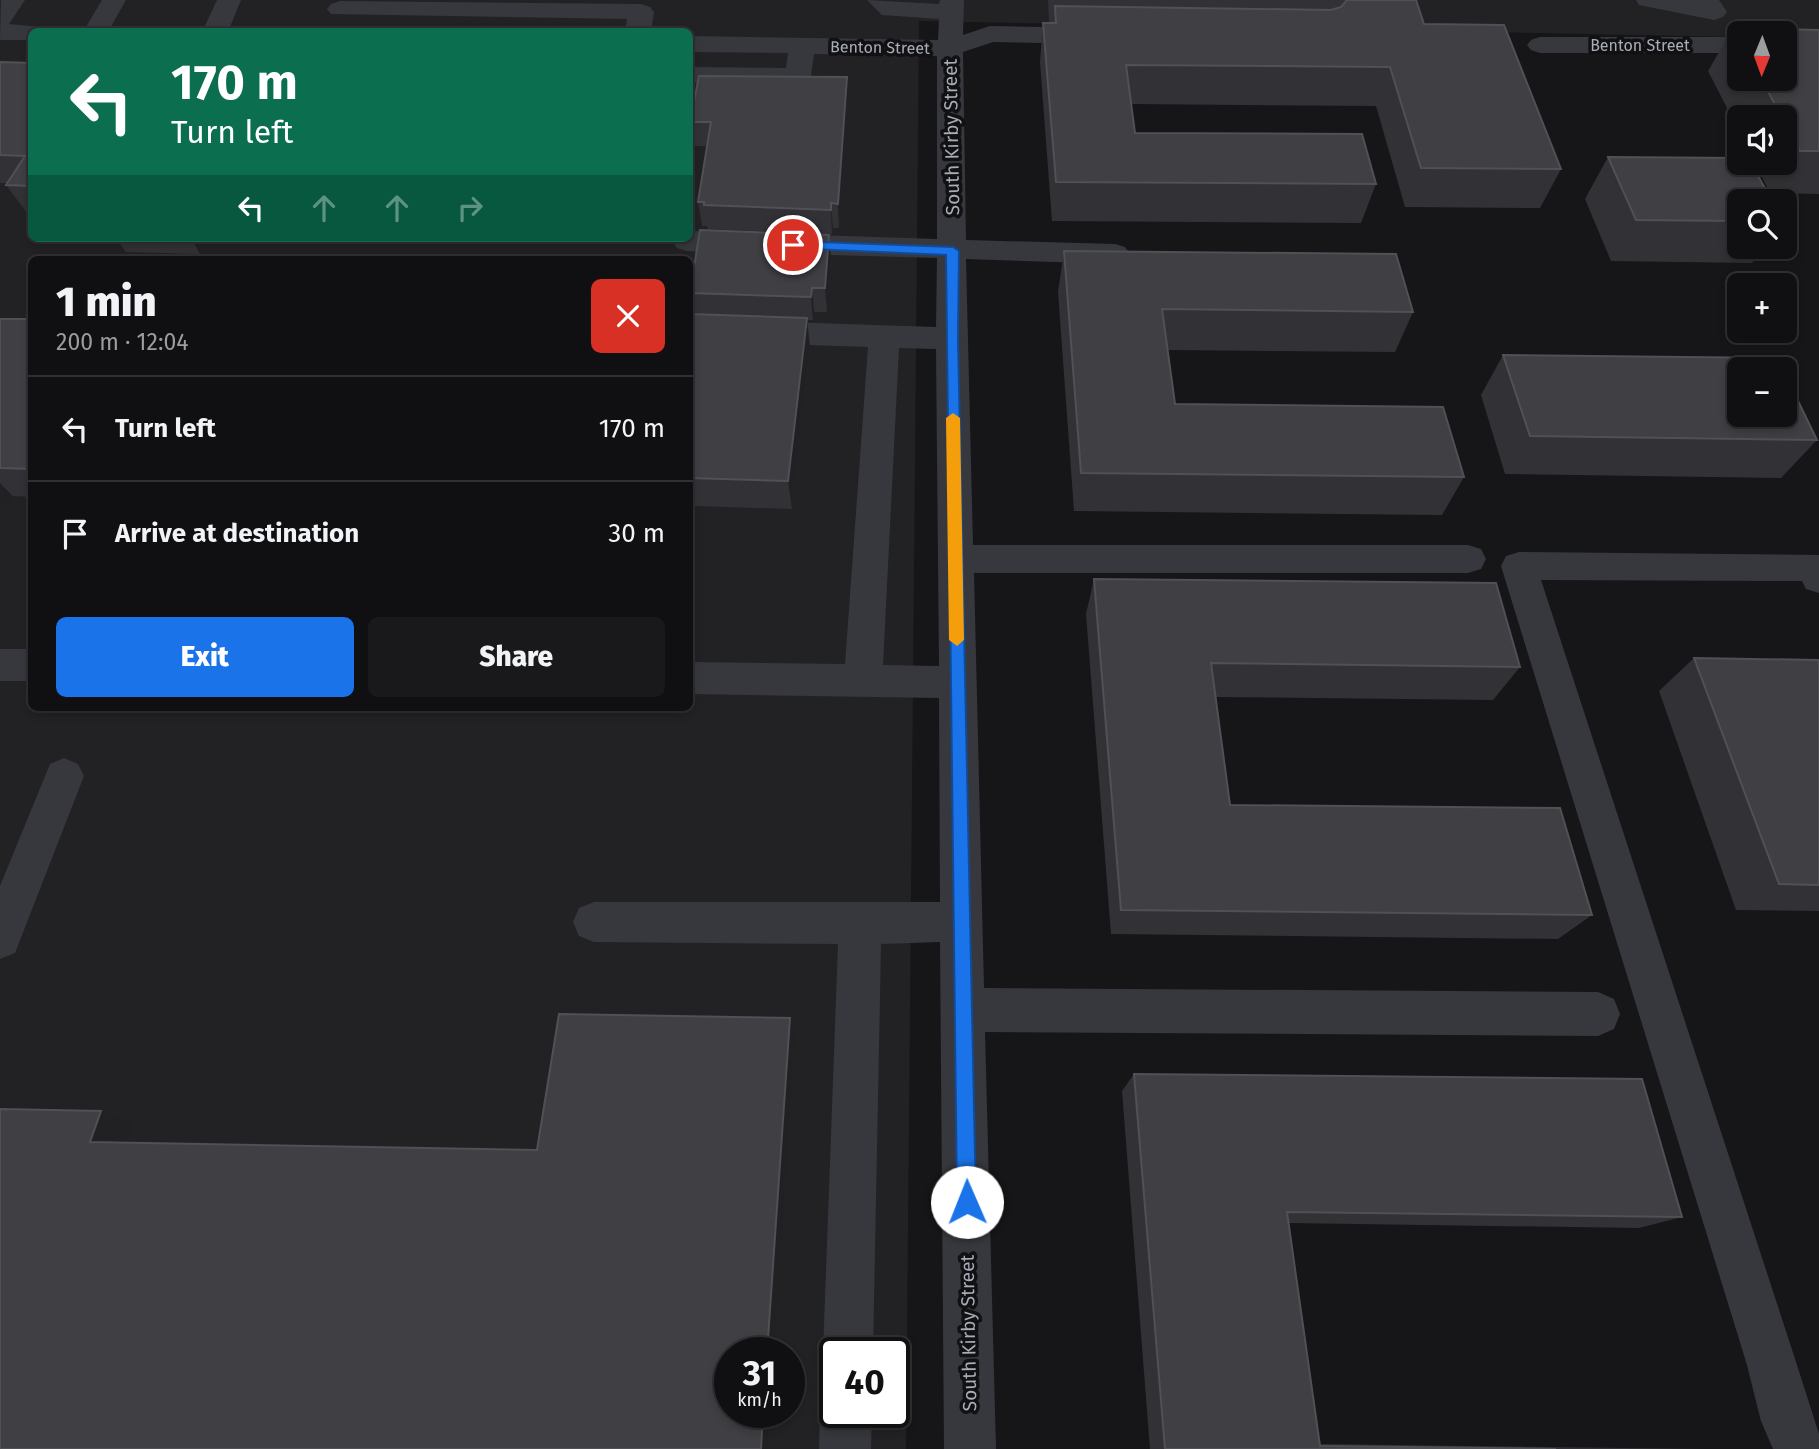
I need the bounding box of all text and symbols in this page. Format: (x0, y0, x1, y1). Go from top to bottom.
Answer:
north arrow (1727, 21, 1797, 91)
map controls (1727, 21, 1797, 427)
street label: Benton Street (1590, 36, 1690, 55)
street label: Benton Street (830, 37, 930, 58)
text: 170 m (171, 53, 298, 112)
icon: left (56, 56, 147, 147)
street label: South Kirby Street (939, 58, 964, 215)
button: sound (1727, 105, 1797, 175)
text: Turn left (171, 113, 293, 151)
icon: left (232, 189, 270, 227)
icon: ahead (305, 189, 343, 227)
icon: ahead (378, 189, 416, 227)
icon: right (451, 189, 489, 227)
button: search (1727, 189, 1797, 259)
pin (763, 215, 823, 275)
icon: arrive (774, 226, 812, 264)
button: + (1727, 273, 1797, 343)
text: 1 min (56, 277, 157, 327)
button: close (591, 279, 665, 353)
text: 200 m · 12:04 (56, 328, 189, 356)
button: − (1727, 357, 1797, 427)
icon: left (56, 410, 94, 448)
text: Turn left (115, 413, 216, 444)
text: 170 m (599, 413, 665, 444)
icon: arrive (56, 515, 94, 553)
text: Arrive at destination (115, 518, 359, 549)
text: 30 m (608, 518, 665, 549)
button: Exit (56, 617, 354, 697)
button: Share (368, 617, 665, 697)
position arrow (930, 1165, 1004, 1239)
street label: South Kirby Street (956, 1254, 981, 1411)
speed limit sign: 40 (819, 1337, 910, 1428)
text: 31 (743, 1352, 776, 1394)
text: km/h (737, 1389, 782, 1411)

